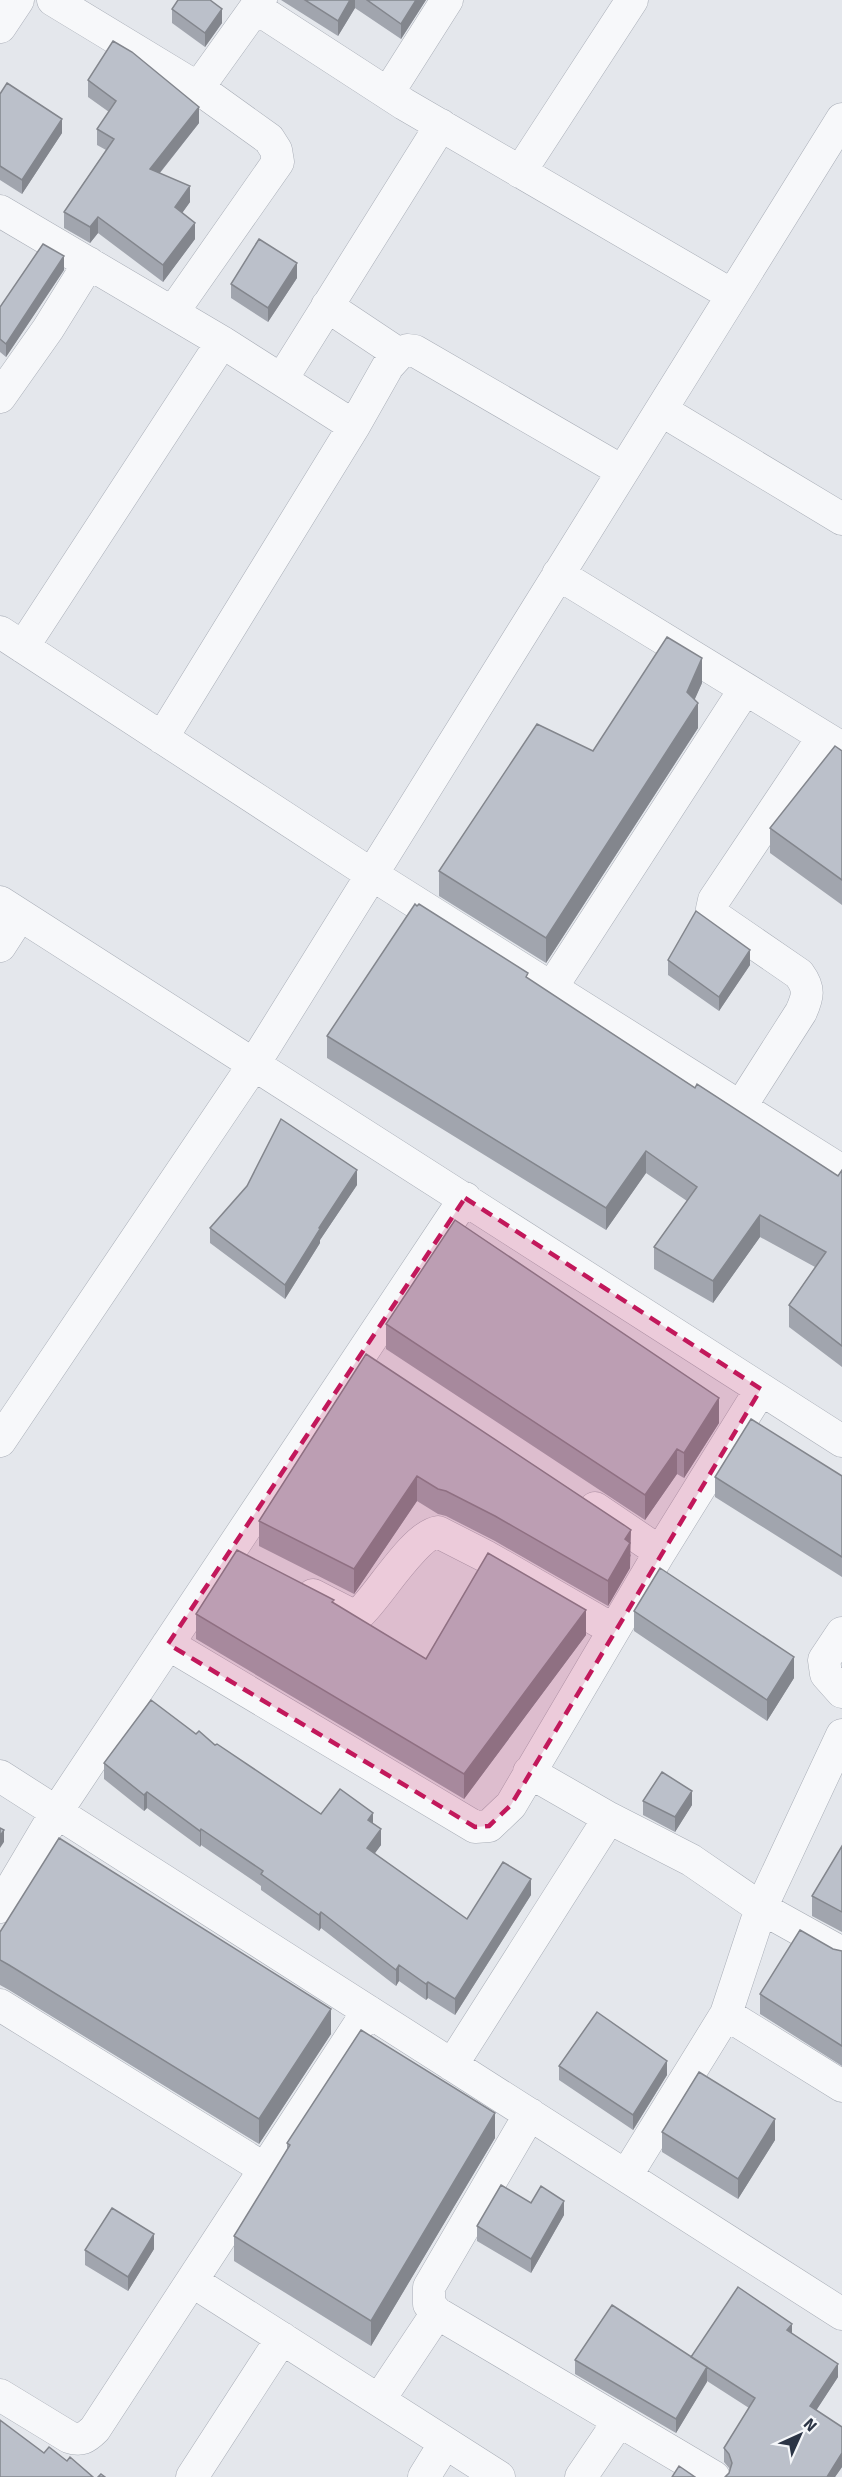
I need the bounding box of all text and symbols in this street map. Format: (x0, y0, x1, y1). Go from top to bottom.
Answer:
north arrow (770, 2405, 830, 2465)
text: N (799, 2414, 821, 2436)

